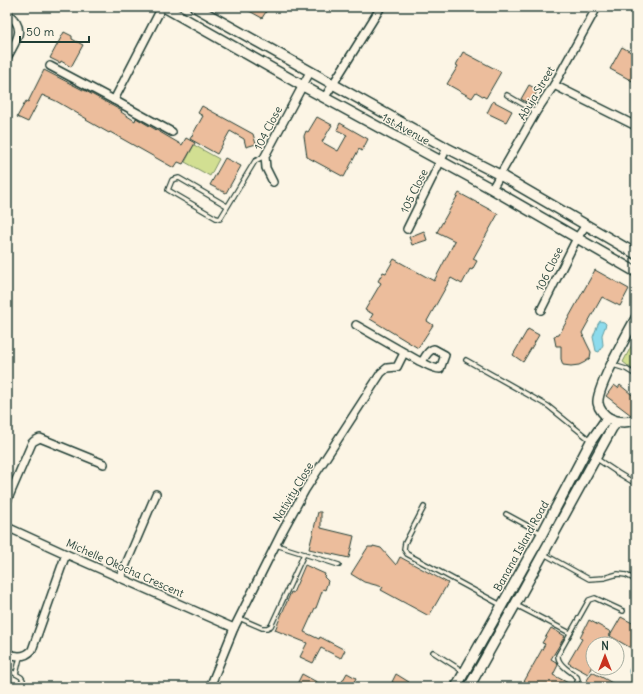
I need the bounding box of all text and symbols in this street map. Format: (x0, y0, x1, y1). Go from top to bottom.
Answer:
scale bar (20, 18, 89, 44)
text: 50 m (26, 24, 55, 39)
street label: Abuja Street (514, 63, 558, 122)
street label: 104 Close (251, 104, 285, 152)
street label: 1st Avenue (380, 110, 432, 148)
street label: 105 Close (397, 167, 431, 215)
street label: 106 Close (532, 245, 566, 293)
street label: Nativity Close (270, 460, 316, 524)
street label: Banana Island Road (490, 498, 552, 594)
street label: Michelle Okocha Crescent (64, 536, 186, 600)
north arrow (585, 636, 625, 676)
text: N (601, 639, 609, 653)

